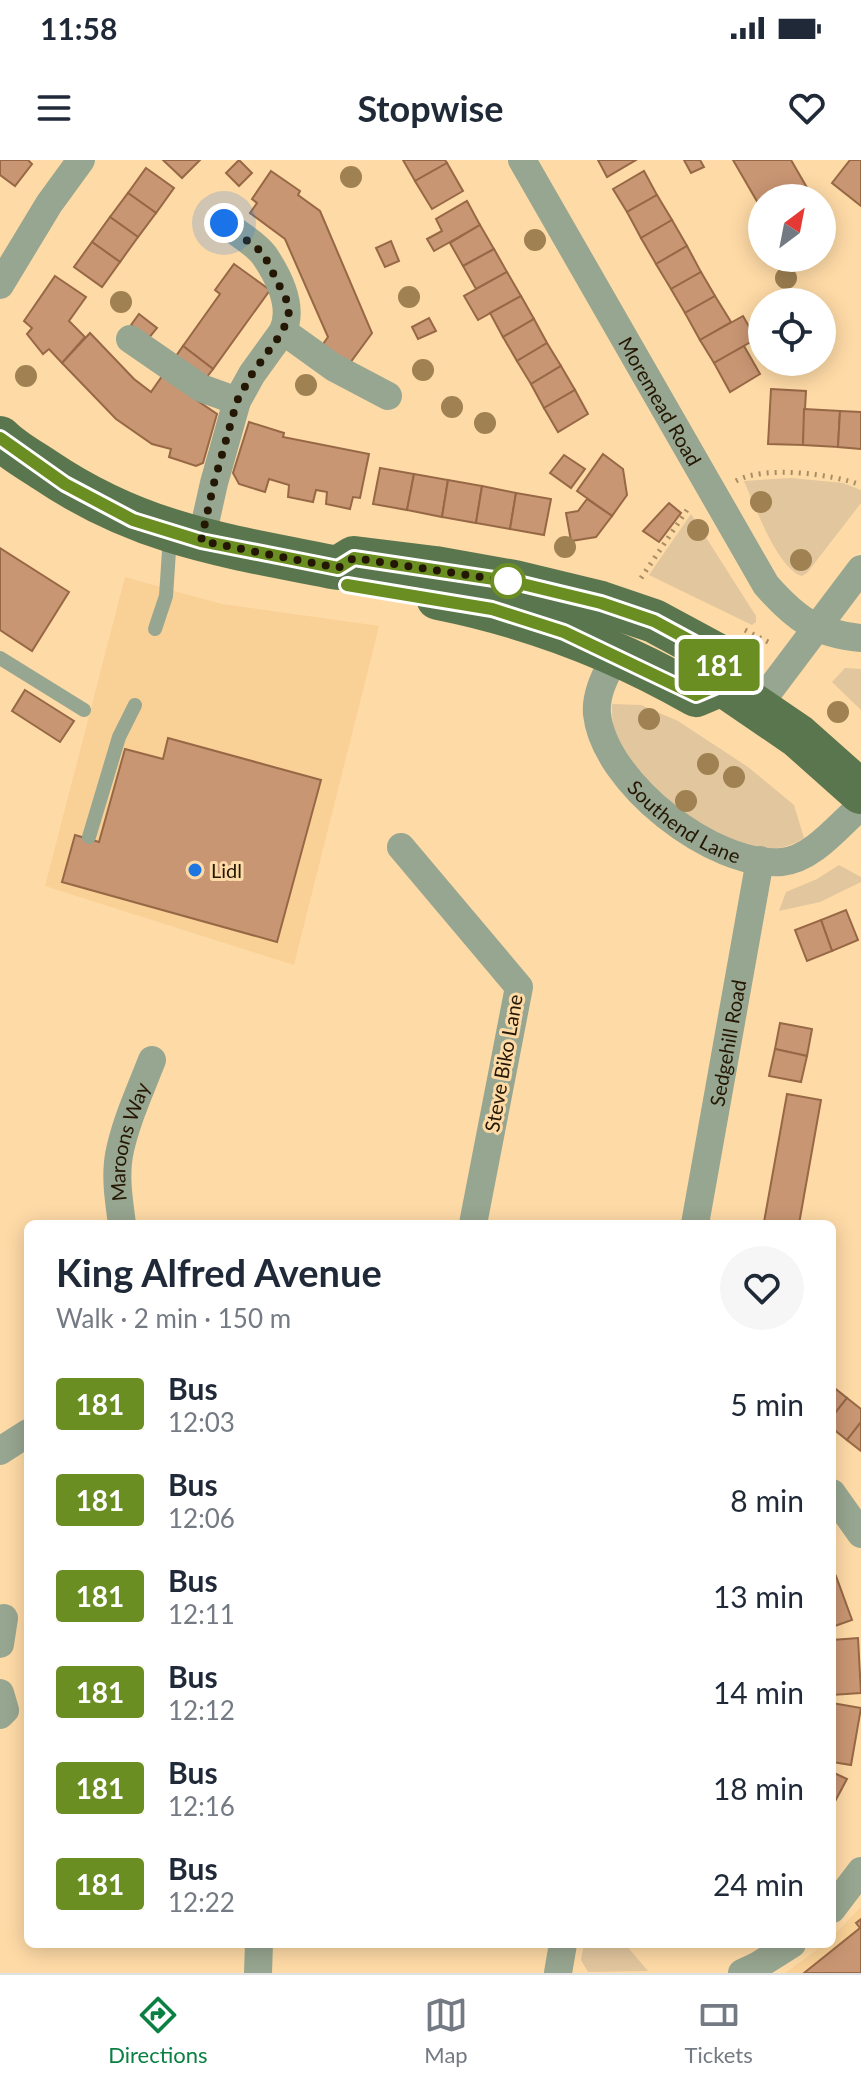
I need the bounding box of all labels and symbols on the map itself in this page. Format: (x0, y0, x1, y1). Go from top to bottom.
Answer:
north arrow (748, 184, 836, 272)
your location (204, 203, 244, 243)
street label: Moremead Road (614, 332, 707, 470)
unlabelled marker (491, 564, 525, 598)
line badge: 181 (673, 639, 765, 691)
street label: Southend Lane (623, 775, 744, 868)
place label: Lidl (211, 858, 242, 882)
marker: Lidl (186, 861, 204, 879)
street label: Sedgehill Road (704, 978, 750, 1108)
street label: Steve Biko Lane (479, 992, 527, 1134)
street label: Maroons Way (105, 1078, 154, 1202)

